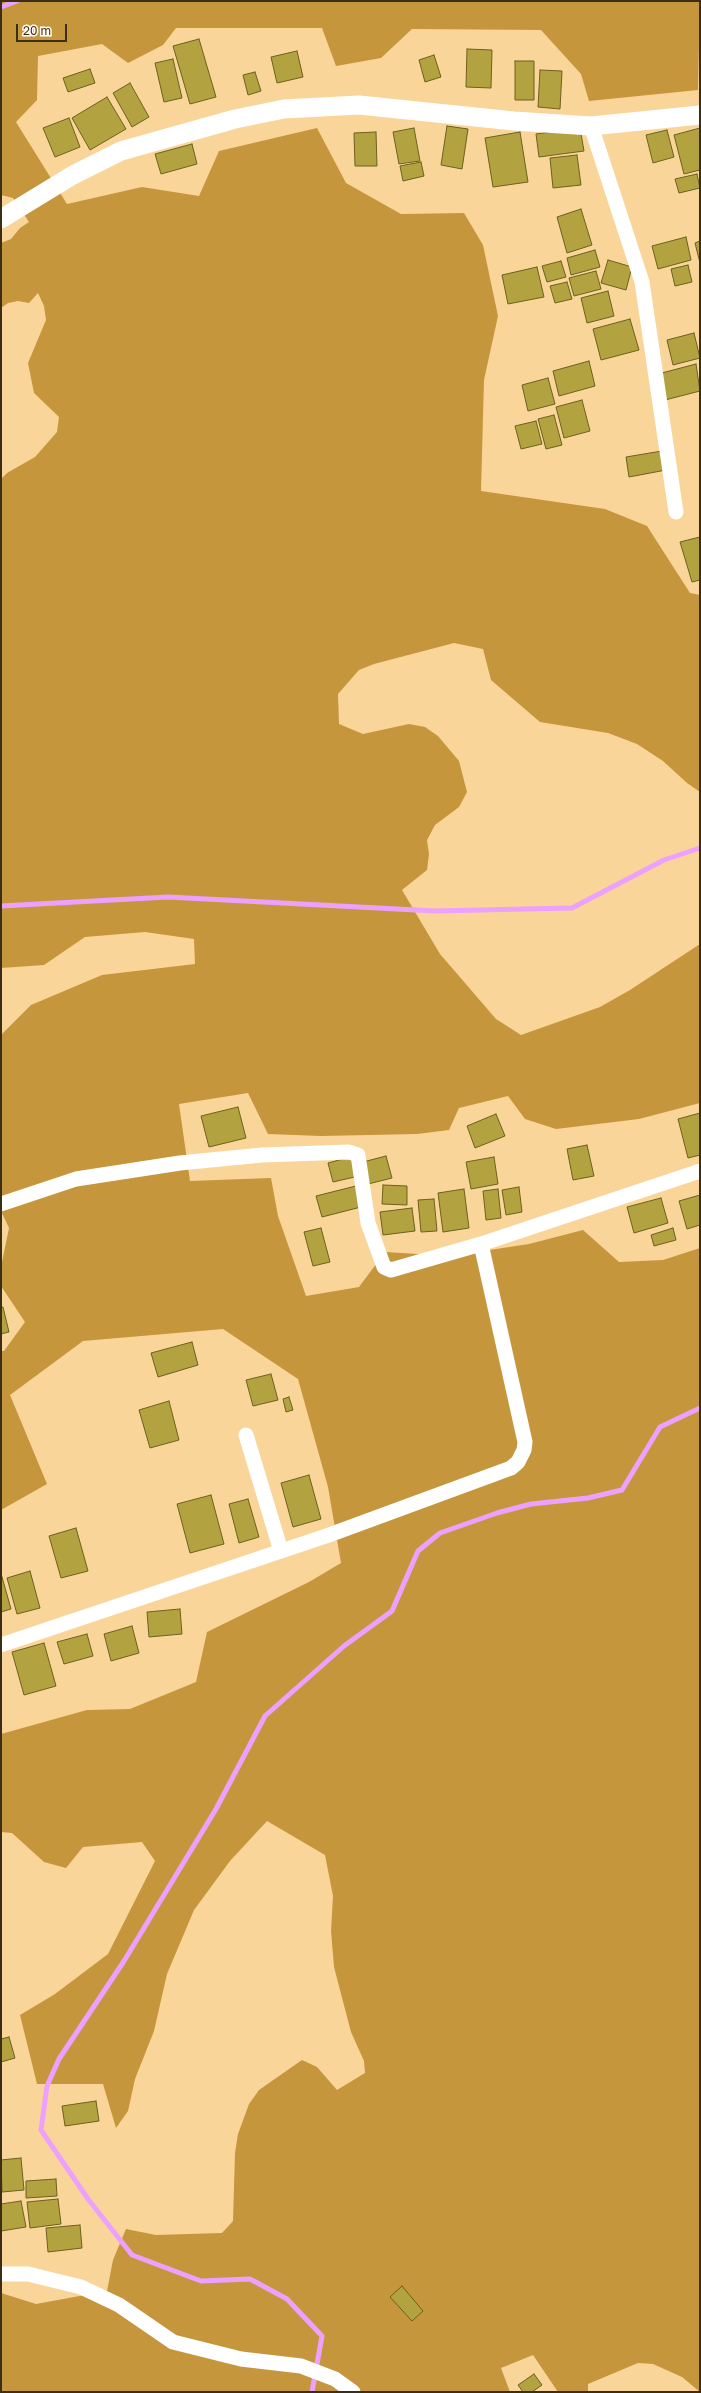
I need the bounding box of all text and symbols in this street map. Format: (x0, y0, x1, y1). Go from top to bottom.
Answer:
scale bar (18, 16, 69, 42)
text: 20 m (23, 23, 51, 38)

